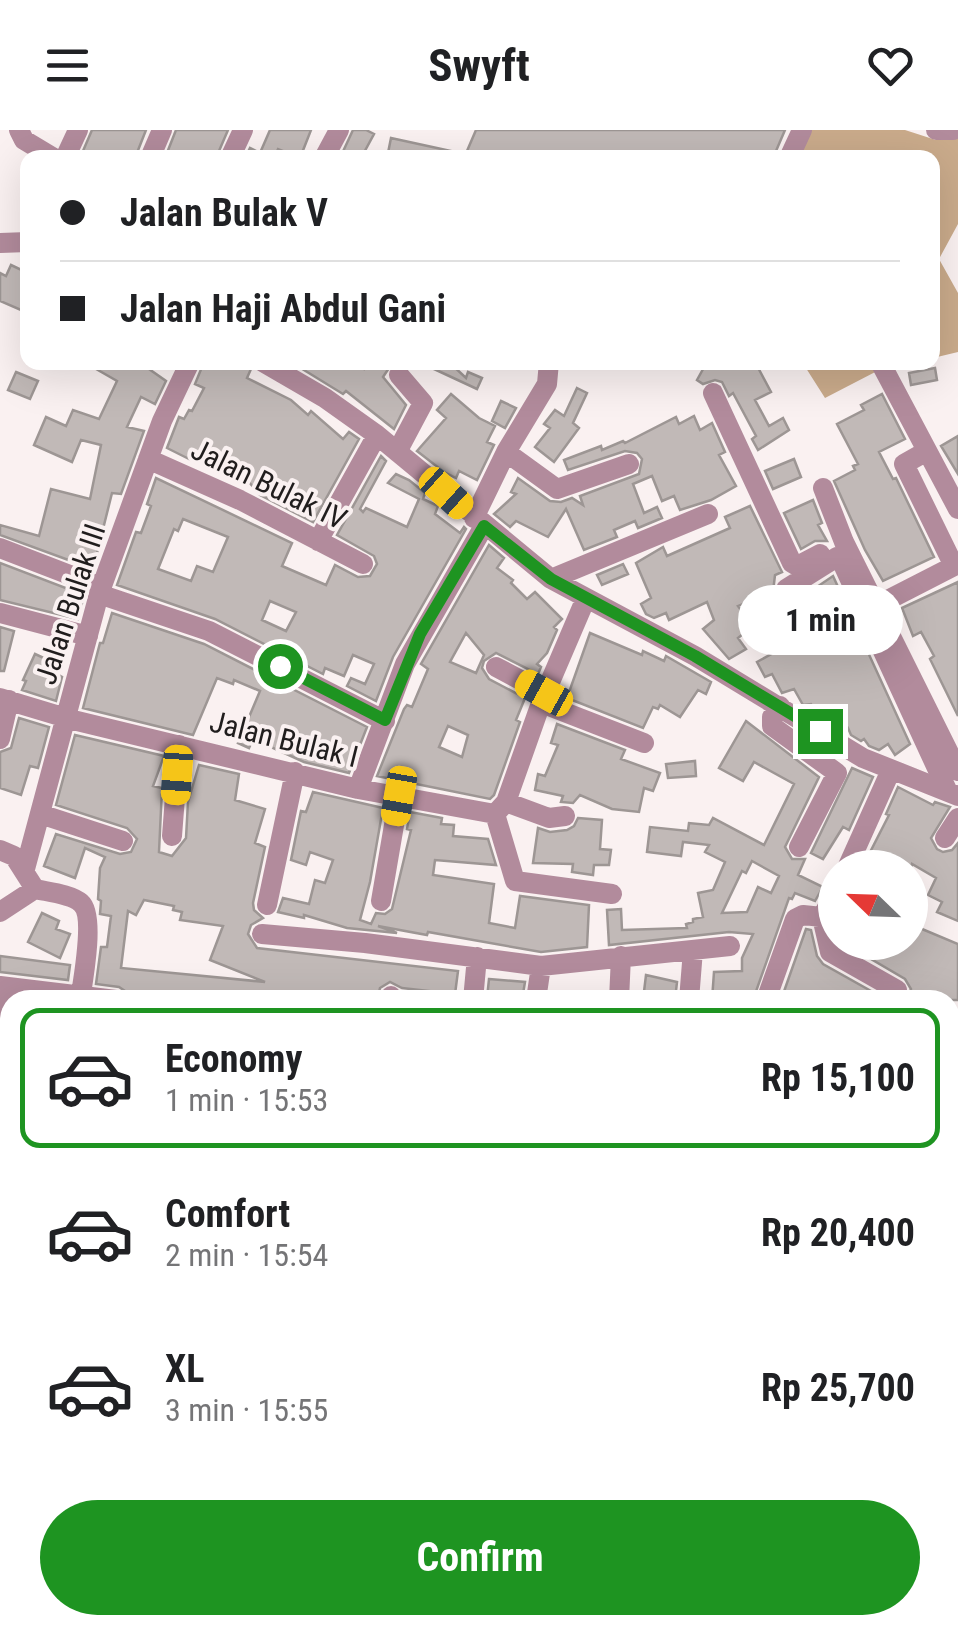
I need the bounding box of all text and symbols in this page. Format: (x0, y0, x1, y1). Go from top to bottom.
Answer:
icon: menu (40, 38, 95, 93)
icon: heart (863, 38, 918, 93)
text: Swyft (428, 39, 530, 92)
text: Jalan Bulak V (120, 191, 328, 235)
text: Jalan Haji Abdul Gani (120, 287, 446, 331)
street label: Jalan Bulak IV (186, 431, 353, 537)
car (414, 462, 478, 524)
street label: Jalan Bulak III (28, 519, 112, 689)
callout: 1 min (738, 586, 902, 656)
text: 1 min (785, 601, 856, 639)
route start (258, 644, 303, 689)
car (510, 665, 578, 721)
street label: Jalan Bulak I (206, 704, 362, 774)
route end (798, 709, 843, 754)
car (160, 744, 194, 806)
car (379, 764, 419, 828)
north arrow (818, 850, 928, 960)
map controls (818, 850, 928, 960)
icon: car (45, 1033, 135, 1123)
text: Economy (165, 1037, 302, 1081)
text: Rp 15,100 (761, 1056, 915, 1100)
text: 1 min · 15:53 (165, 1081, 328, 1119)
icon: car (45, 1188, 135, 1278)
text: Comfort (165, 1192, 290, 1236)
text: Rp 20,400 (761, 1211, 915, 1255)
text: 2 min · 15:54 (165, 1236, 328, 1274)
icon: car (45, 1343, 135, 1433)
text: XL (165, 1347, 204, 1391)
text: Rp 25,700 (761, 1366, 915, 1410)
text: 3 min · 15:55 (165, 1391, 328, 1429)
button: Confirm (40, 1500, 920, 1615)

